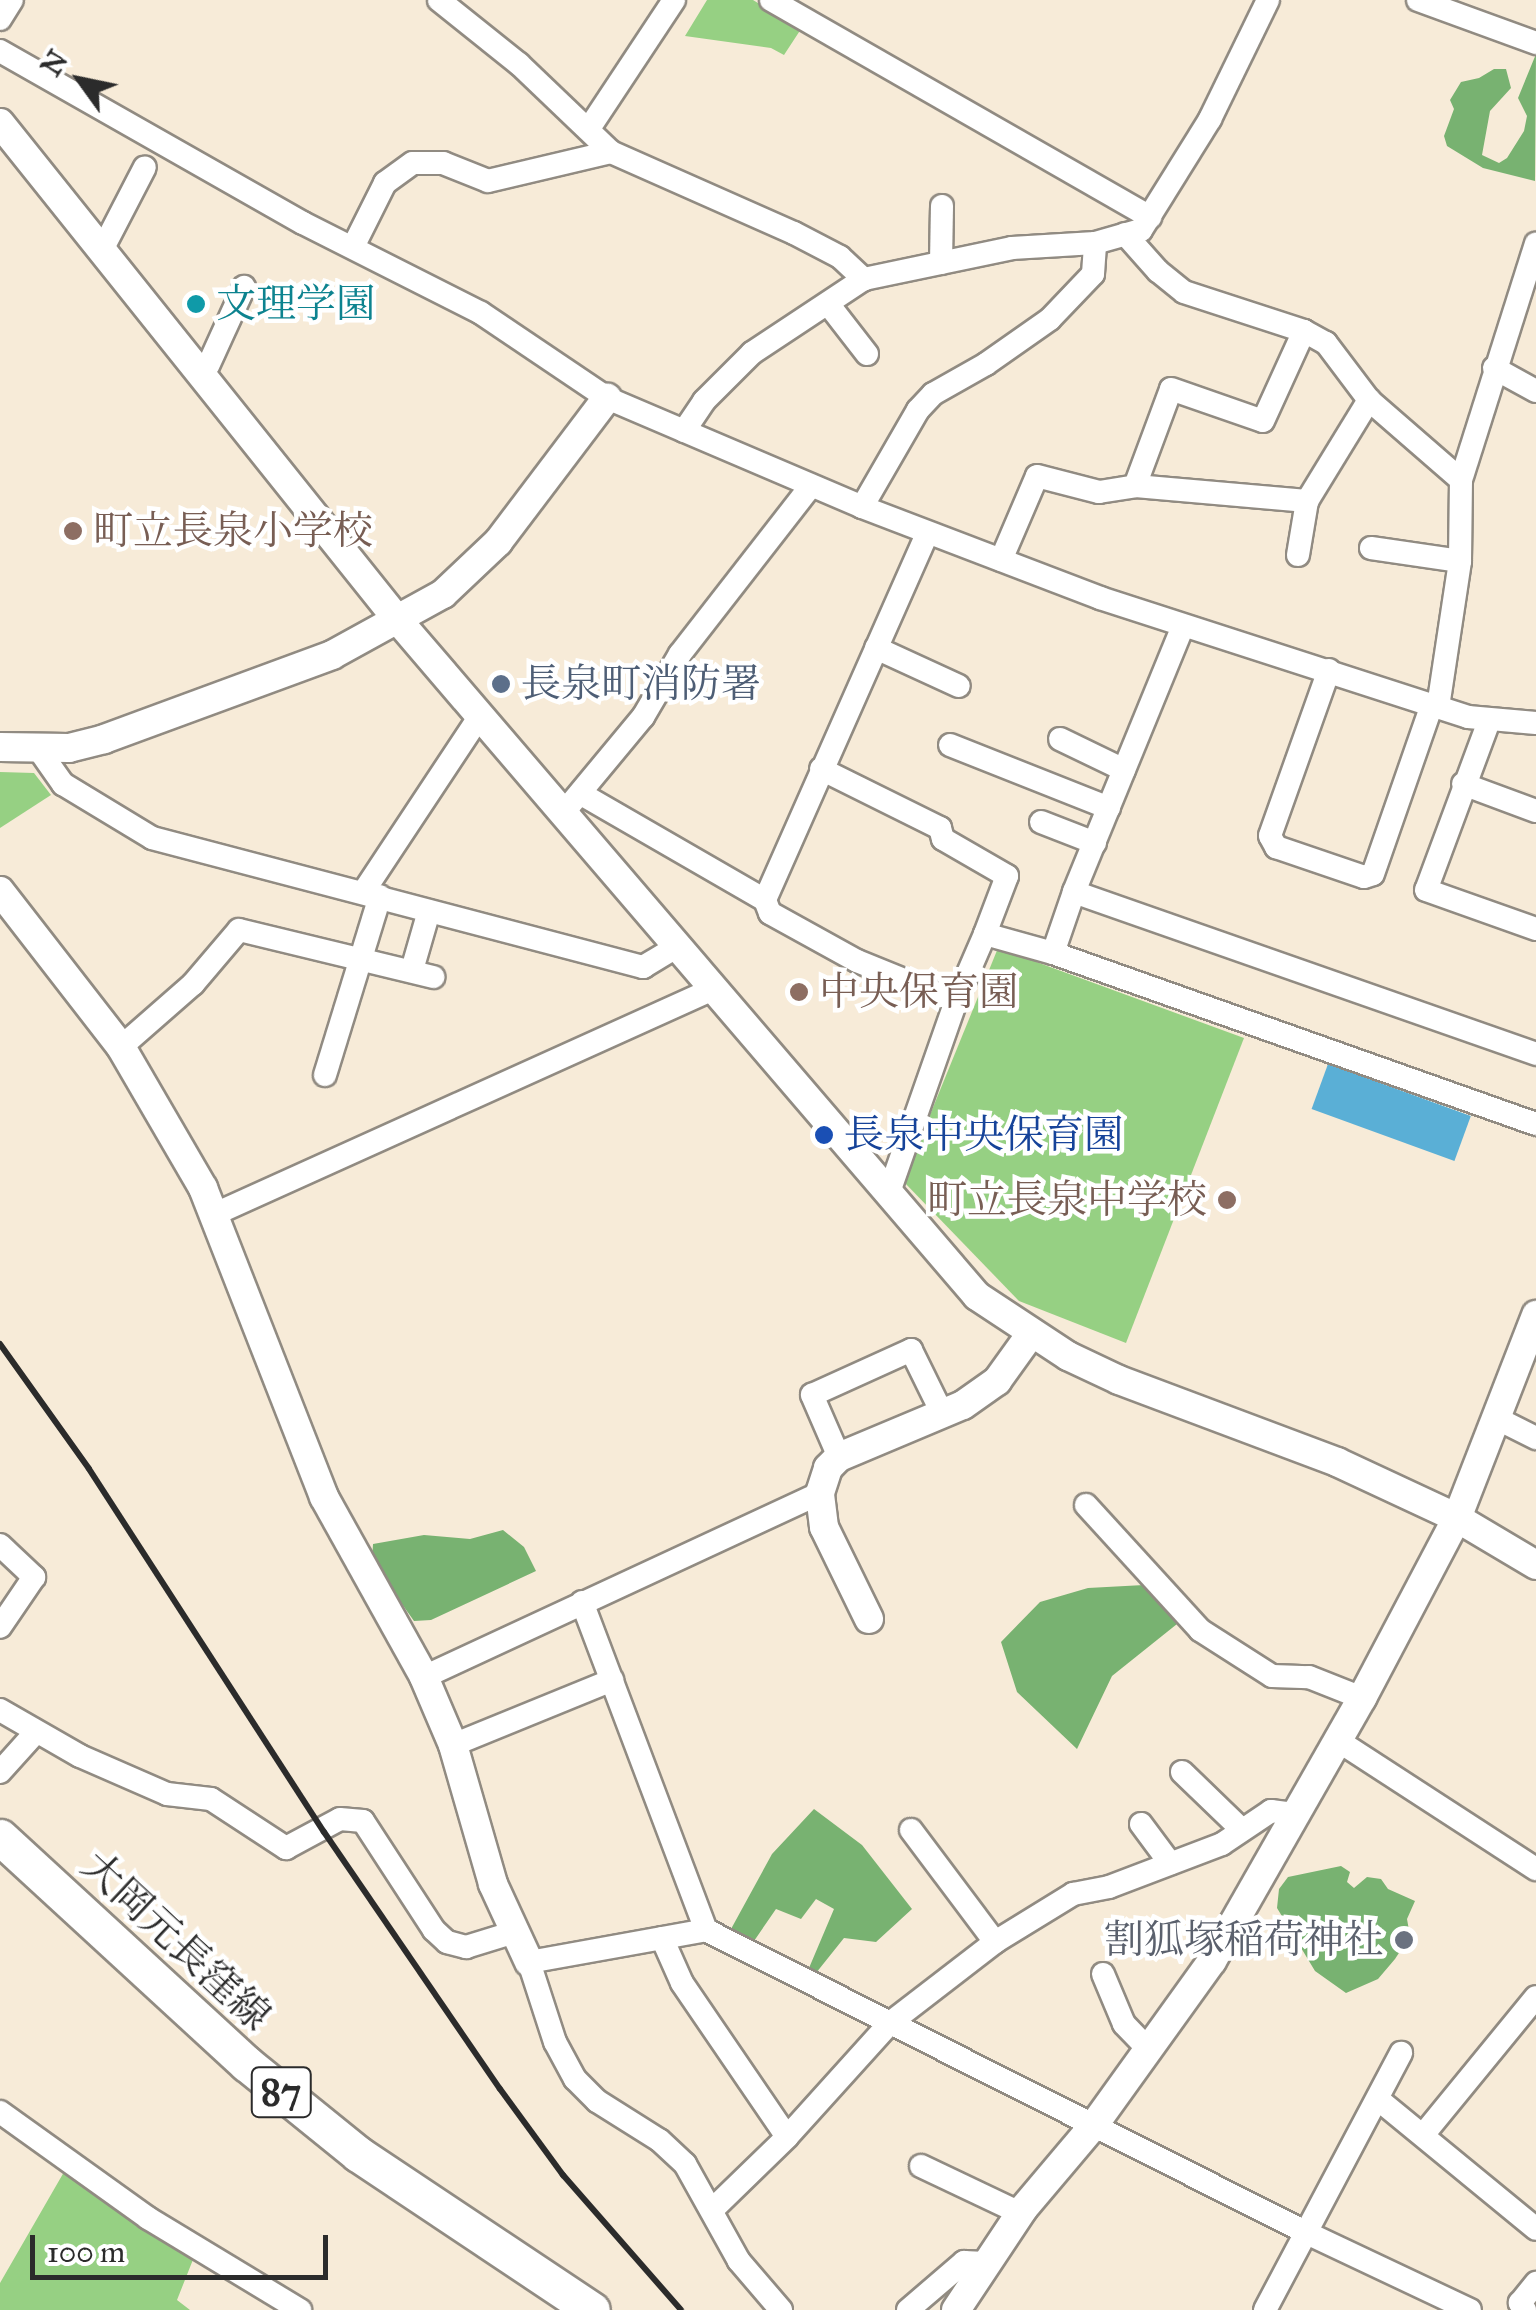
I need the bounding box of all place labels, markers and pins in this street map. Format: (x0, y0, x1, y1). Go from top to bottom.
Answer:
place label: 文理学園 (216, 280, 376, 328)
marker: 文理学園 (185, 293, 207, 315)
place label: 町立長泉小学校 (93, 507, 373, 555)
marker: 町立長泉小学校 (62, 520, 84, 542)
place label: 長泉町消防署 (521, 660, 761, 708)
marker: 長泉町消防署 (490, 673, 512, 695)
place label: 中央保育園 (819, 968, 1019, 1016)
marker: 中央保育園 (788, 981, 810, 1003)
place label: 長泉中央保育園 (844, 1111, 1124, 1159)
marker: 長泉中央保育園 (813, 1124, 835, 1146)
place label: 町立長泉中学校 (927, 1176, 1207, 1224)
marker: 町立長泉中学校 (1216, 1189, 1238, 1211)
place label: 割狐塚稲荷神社 (1104, 1916, 1384, 1964)
marker: 割狐塚稲荷神社 (1393, 1929, 1415, 1951)

